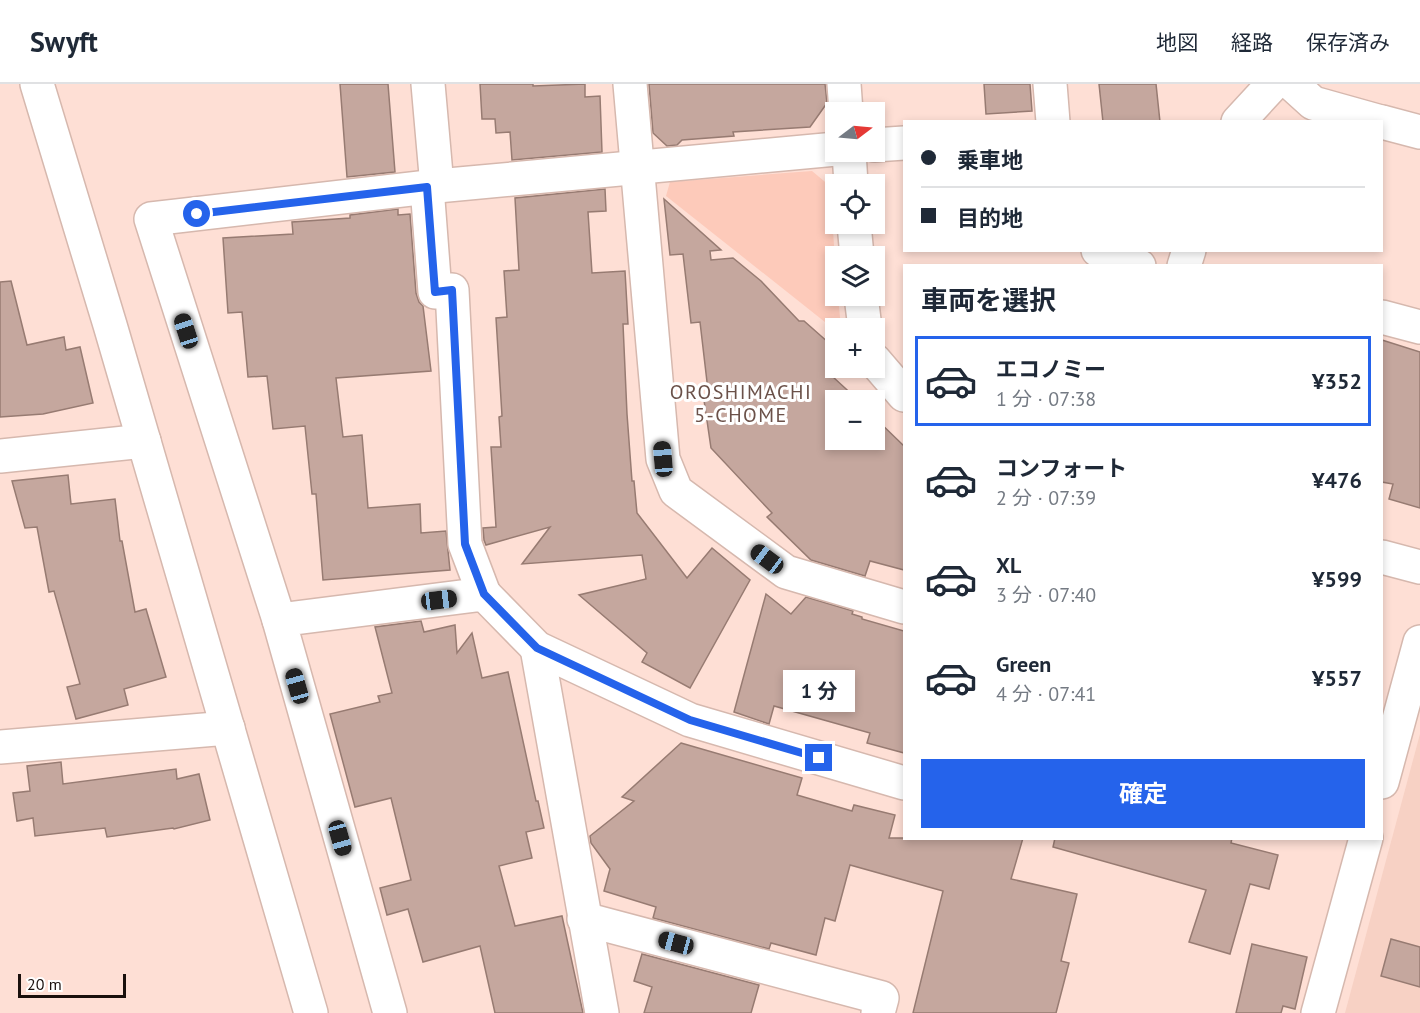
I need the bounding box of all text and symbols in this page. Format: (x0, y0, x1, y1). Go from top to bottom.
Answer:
text: Swyft (30, 23, 98, 60)
text: 地図 (1156, 29, 1198, 56)
text: 経路 (1231, 29, 1273, 56)
text: 保存済み (1306, 29, 1390, 56)
north arrow (825, 102, 885, 162)
map controls (825, 102, 885, 450)
text: 乗車地 (957, 146, 1023, 174)
button: locate (825, 174, 885, 234)
route start (183, 200, 210, 227)
text: 目的地 (957, 204, 1023, 232)
button: layers (825, 246, 885, 306)
text: 車両を選択 (921, 283, 1056, 317)
car (172, 311, 200, 351)
button: + (825, 318, 885, 378)
icon: car (924, 354, 978, 408)
text: エコノミー (996, 355, 1106, 383)
text: ¥352 (1312, 367, 1362, 395)
district label: OROSHIMACHI 5-CHOME (670, 379, 812, 428)
text: 1 分 · 07:38 (996, 386, 1096, 412)
button: − (825, 390, 885, 450)
car (652, 440, 674, 478)
icon: car (924, 453, 978, 507)
text: コンフォート (996, 454, 1127, 482)
text: ¥476 (1312, 466, 1362, 494)
text: 2 分 · 07:39 (996, 485, 1096, 511)
car (747, 541, 787, 577)
text: XL (996, 551, 1021, 579)
icon: car (924, 552, 978, 606)
text: ¥599 (1312, 565, 1362, 593)
text: 3 分 · 07:40 (996, 582, 1096, 608)
car (420, 589, 458, 611)
text: Green (996, 650, 1051, 678)
icon: car (924, 651, 978, 705)
text: ¥557 (1312, 664, 1362, 692)
car (283, 666, 311, 706)
callout: 1 分 (783, 671, 855, 713)
text: 1 分 (801, 678, 837, 704)
text: 4 分 · 07:41 (996, 681, 1096, 707)
route end (805, 744, 832, 771)
button: 確定 (921, 759, 1365, 828)
car (326, 818, 354, 858)
car (656, 930, 696, 956)
scale bar (18, 971, 126, 998)
text: 20 m (27, 974, 62, 994)

